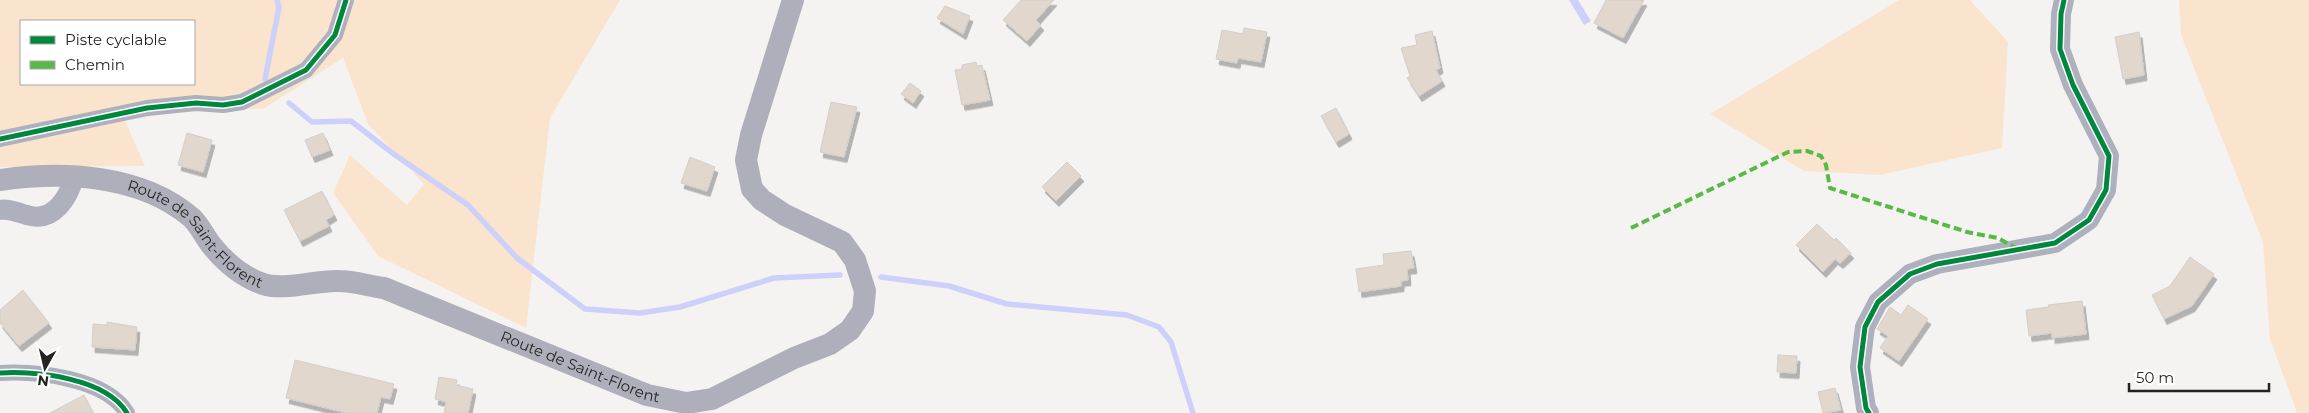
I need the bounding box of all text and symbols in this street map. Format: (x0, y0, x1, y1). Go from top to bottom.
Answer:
legend (20, 20, 195, 85)
text: Piste cyclable (65, 30, 167, 49)
text: Chemin (65, 55, 125, 74)
street label: Route de Saint-Florent (125, 175, 266, 292)
street label: Route de Saint-Florent (498, 326, 662, 406)
north arrow (20, 343, 70, 393)
scale bar (2129, 360, 2269, 392)
text: 50 m (2136, 368, 2174, 387)
text: N (36, 371, 50, 391)

